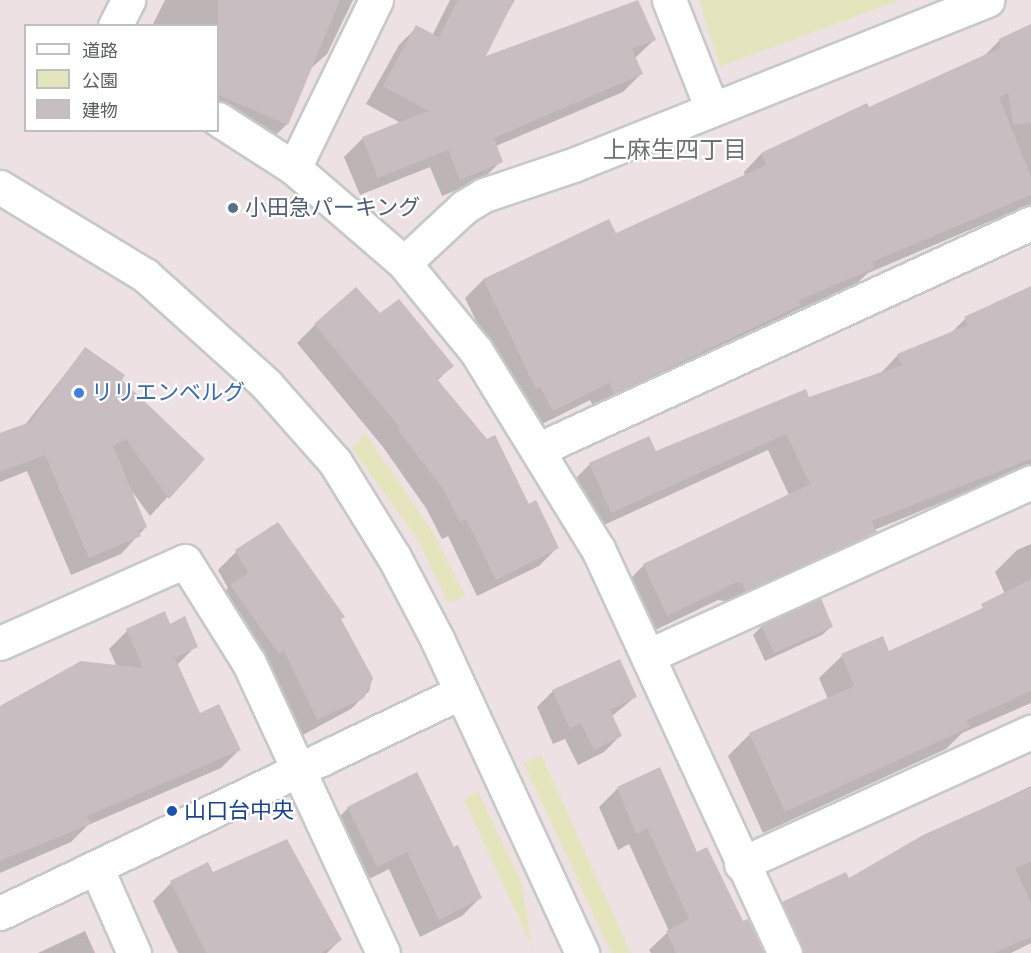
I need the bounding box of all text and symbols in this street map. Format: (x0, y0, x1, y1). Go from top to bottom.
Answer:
legend (24, 24, 219, 132)
text: 道路 (82, 39, 118, 62)
text: 公園 (82, 69, 118, 92)
text: 建物 (82, 99, 118, 122)
district label: 上麻生四丁目 (603, 136, 747, 164)
place label: 小田急パーキング (245, 195, 421, 221)
marker: 小田急パーキング (226, 201, 240, 215)
place label: リリエンベルグ (91, 380, 245, 406)
marker: リリエンベルグ (72, 386, 86, 400)
place label: 山口台中央 (184, 798, 294, 824)
marker: 山口台中央 (165, 804, 179, 818)

